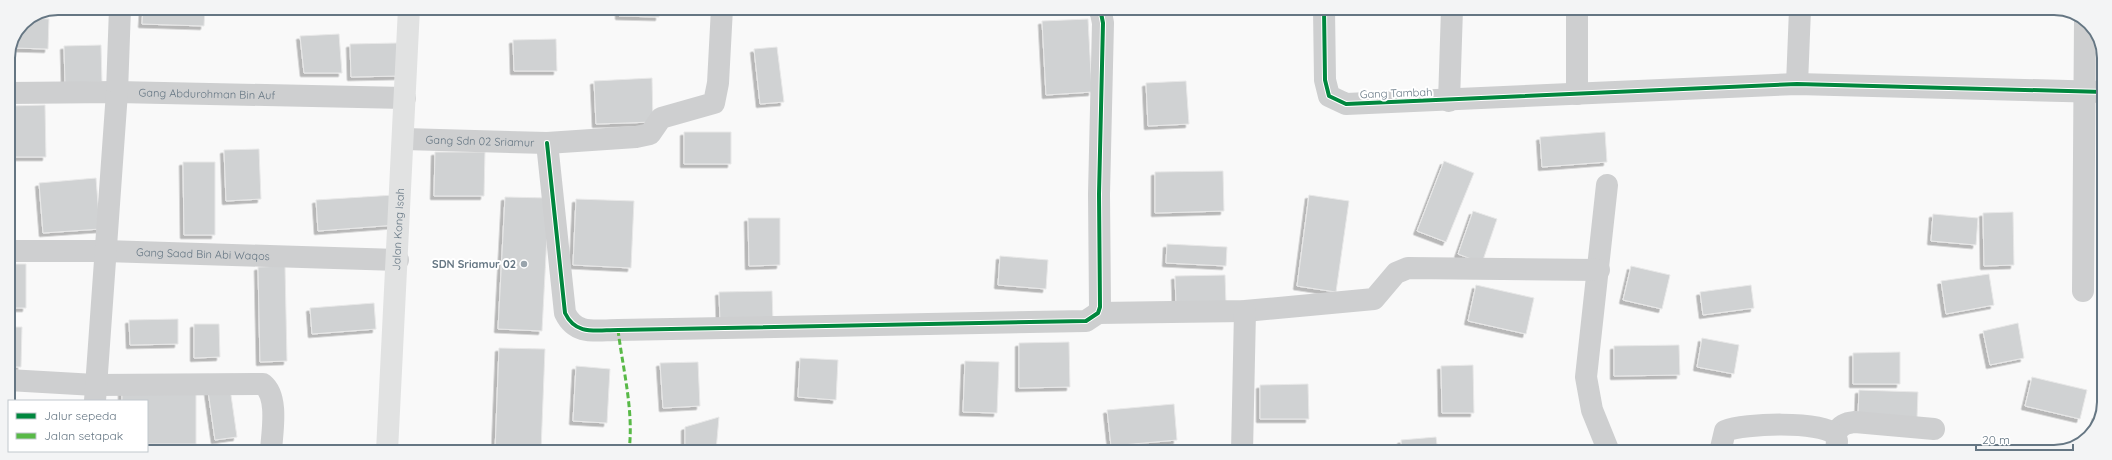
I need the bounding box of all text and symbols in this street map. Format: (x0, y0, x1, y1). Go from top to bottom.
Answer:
street label: Gang Abdurohman Bin Auf (138, 85, 276, 102)
street label: Gang Tambah (1360, 85, 1432, 101)
street label: Gang Sdn 02 Sriamur (425, 133, 535, 150)
street label: Jalan Kong Isah (389, 188, 407, 271)
street label: Gang Saad Bin Abi Waqos (136, 245, 270, 263)
place label: SDN Sriamur 02 (432, 257, 516, 271)
marker: SDN Sriamur 02 (519, 259, 529, 269)
legend (8, 400, 148, 452)
text: Jalur sepeda (44, 408, 117, 423)
scale bar (1976, 426, 2073, 452)
text: Jalan setapak (44, 428, 123, 443)
text: 20 m (1982, 432, 2010, 447)

